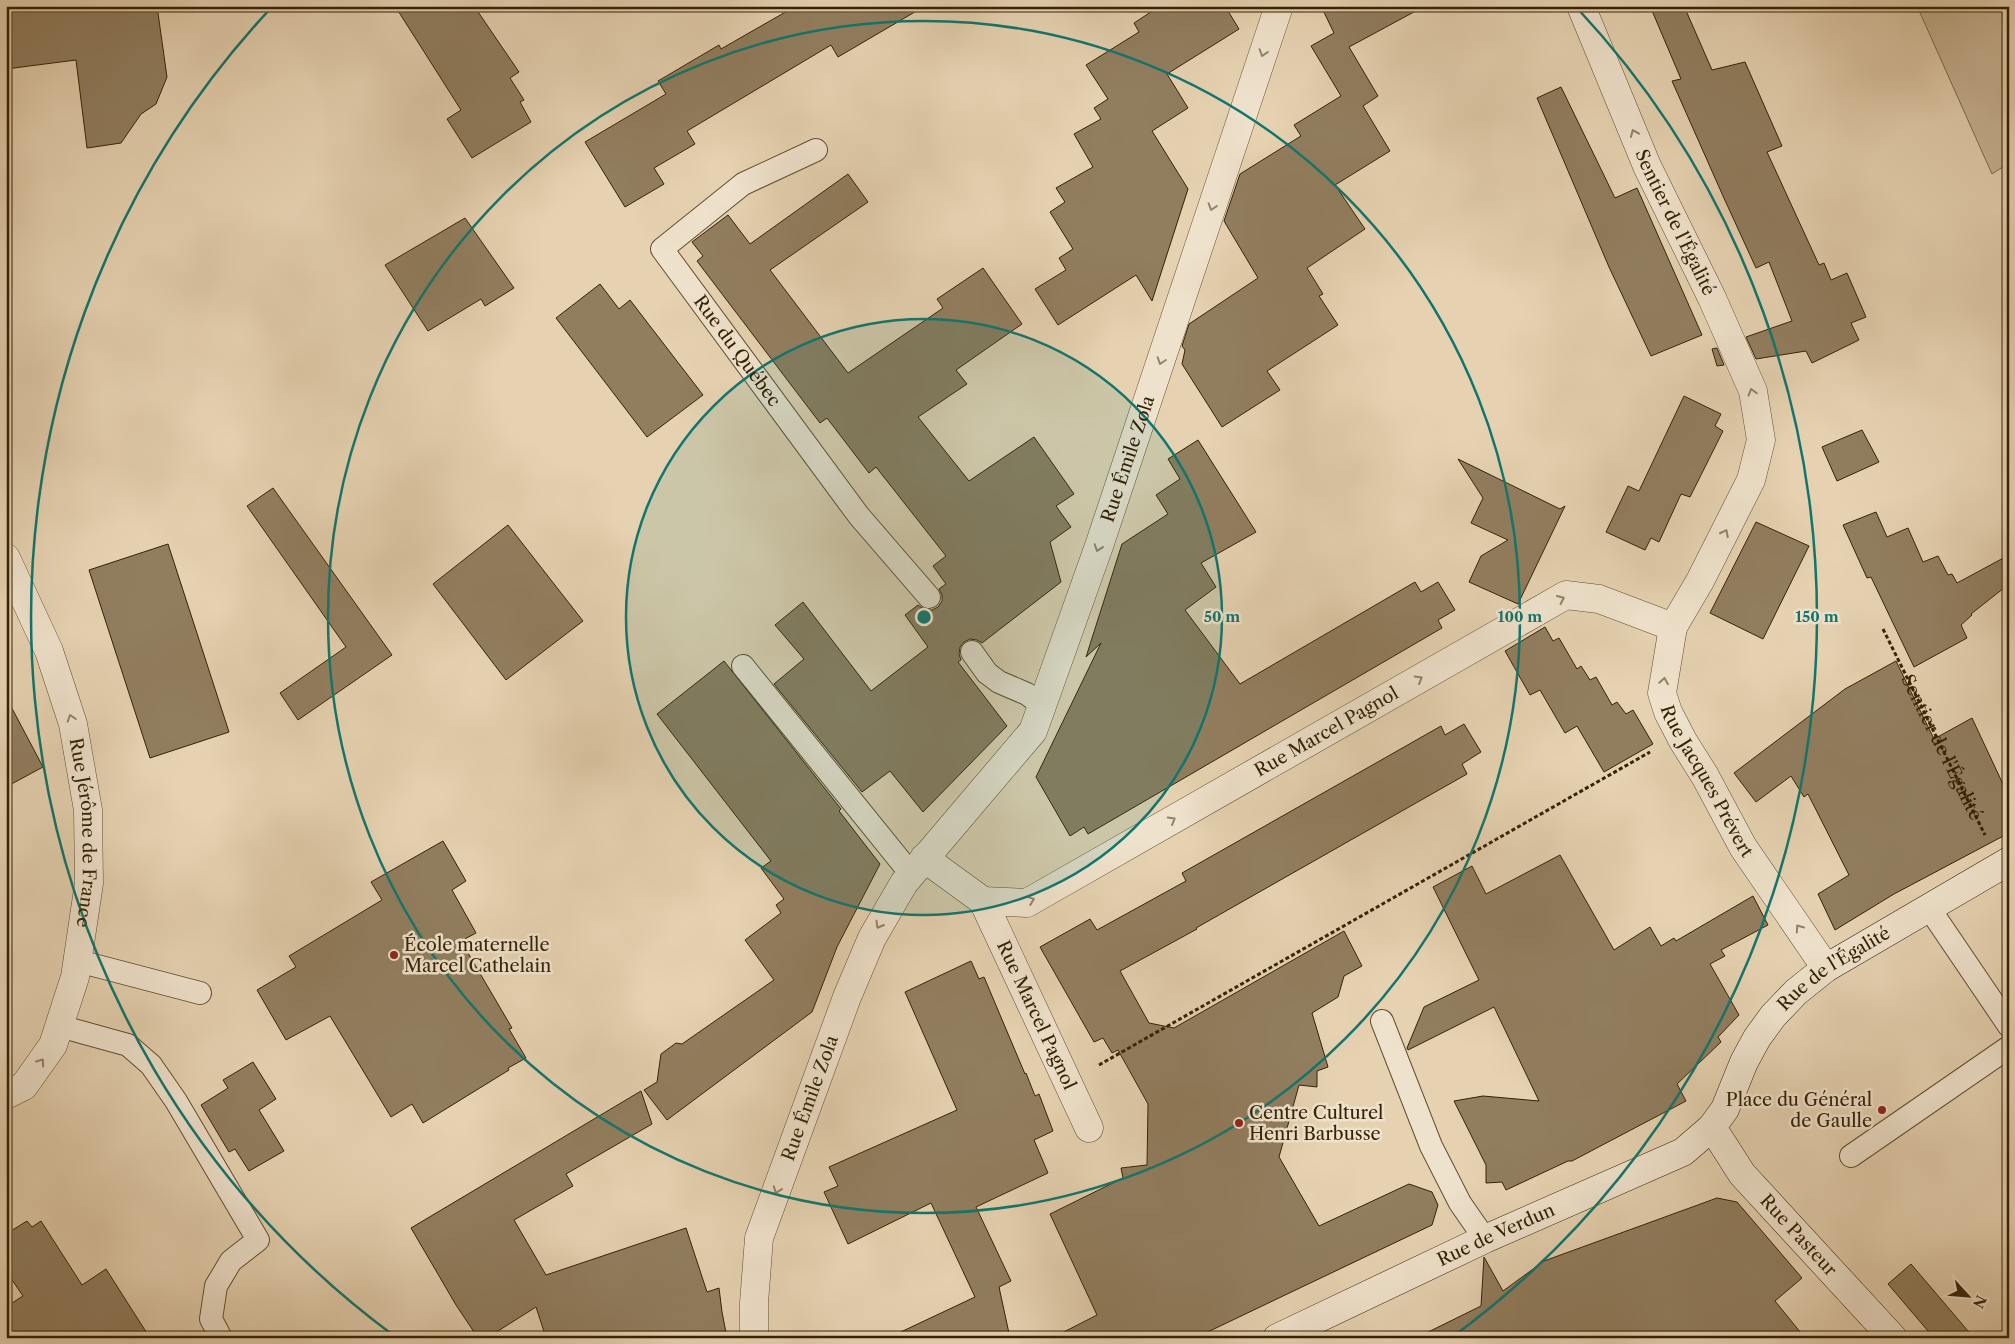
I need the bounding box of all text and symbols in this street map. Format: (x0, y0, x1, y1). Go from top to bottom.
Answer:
one-way arrow (1259, 48, 1269, 56)
one-way arrow (1629, 129, 1640, 138)
street label: Sentier de l'Égalité (1630, 146, 1720, 299)
one-way arrow (1208, 202, 1218, 210)
street label: Rue du Québec (689, 291, 785, 411)
one-way arrow (1156, 356, 1166, 365)
one-way arrow (1748, 389, 1758, 397)
street label: Rue Émile Zola (1097, 392, 1160, 525)
one-way arrow (1719, 529, 1729, 538)
one-way arrow (1094, 544, 1104, 552)
one-way arrow (1555, 595, 1564, 605)
text: 50 m (1204, 607, 1240, 626)
text: 100 m (1498, 607, 1542, 626)
text: 150 m (1795, 607, 1839, 626)
centre of rings (915, 608, 933, 626)
street label: Sentier de l'Égalité (1896, 671, 1987, 824)
one-way arrow (1414, 675, 1423, 685)
one-way arrow (1658, 677, 1668, 685)
street label: Rue Marcel Pagnol (1251, 682, 1402, 782)
street label: Rue Jacques Prévert (1655, 702, 1758, 862)
one-way arrow (66, 714, 76, 722)
street label: Rue Jérôme de France (65, 736, 100, 929)
one-way arrow (1167, 817, 1176, 827)
one-way arrow (1026, 896, 1034, 906)
one-way arrow (876, 919, 886, 928)
street label: Rue de l'Égalité (1773, 922, 1894, 1015)
one-way arrow (1796, 924, 1805, 934)
place label: École maternelle Marcel Cathelain (404, 933, 551, 977)
street label: Rue Marcel Pagnol (992, 937, 1081, 1093)
marker: École maternelle Marcel Cathelain (388, 949, 400, 961)
street label: Rue Émile Zola (777, 1032, 843, 1164)
one-way arrow (35, 1059, 44, 1068)
place label: Place du Général de Gaulle (1726, 1089, 1872, 1132)
place label: Centre Culturel Henri Barbusse (1249, 1102, 1383, 1145)
marker: Place du Général de Gaulle (1876, 1104, 1888, 1116)
marker: Centre Culturel Henri Barbusse (1233, 1117, 1245, 1129)
one-way arrow (773, 1186, 783, 1194)
street label: Rue Pasteur (1755, 1190, 1842, 1281)
street label: Rue de Verdun (1434, 1199, 1558, 1271)
north arrow (1942, 1272, 1992, 1322)
text: N (1969, 1292, 1990, 1311)

